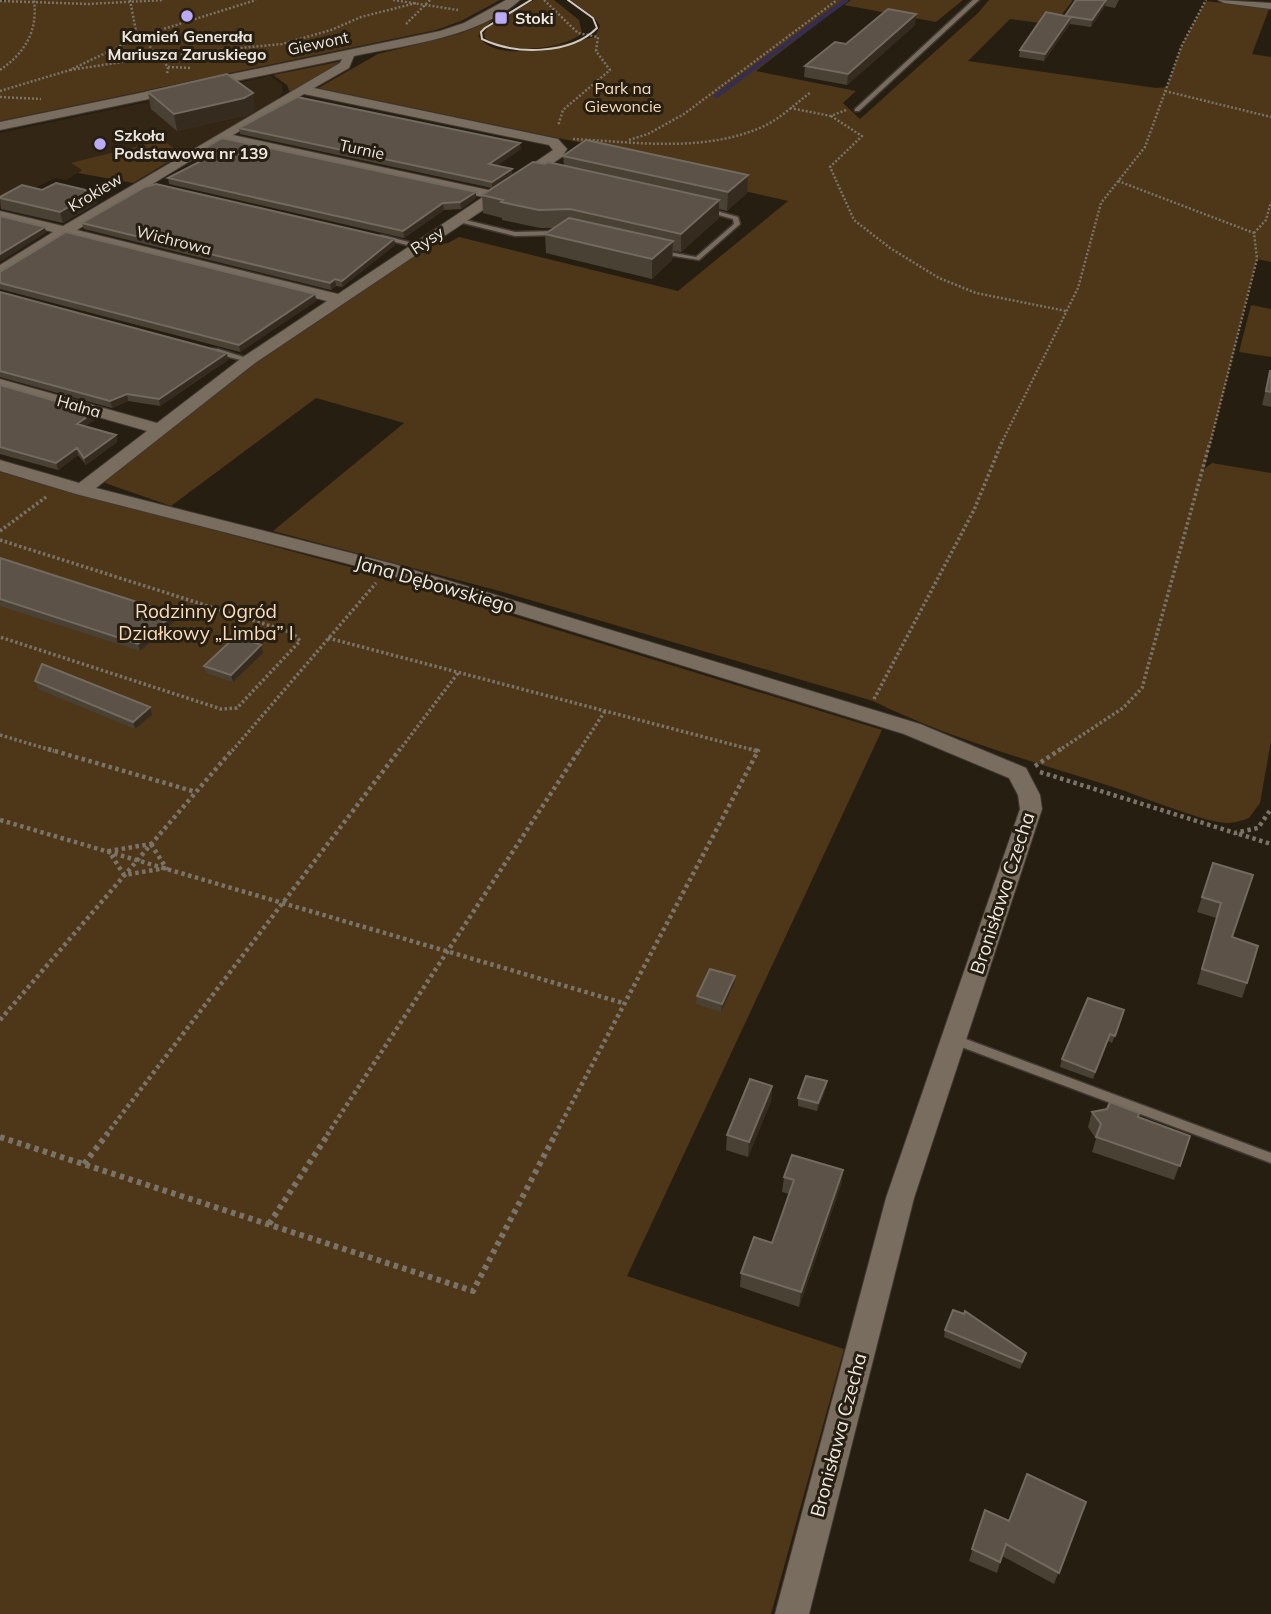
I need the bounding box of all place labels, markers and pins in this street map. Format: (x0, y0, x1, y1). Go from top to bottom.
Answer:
marker: Kamień Generała Mariusza Zaruskiego (179, 8, 195, 24)
place label: Stoki (515, 8, 554, 28)
marker: Stoki (493, 10, 509, 26)
place label: Kamień Generała Mariusza Zaruskiego (108, 26, 266, 64)
place label: Szkoła Podstawowa nr 139 (114, 125, 268, 163)
marker: Szkoła Podstawowa nr 139 (92, 136, 108, 152)

